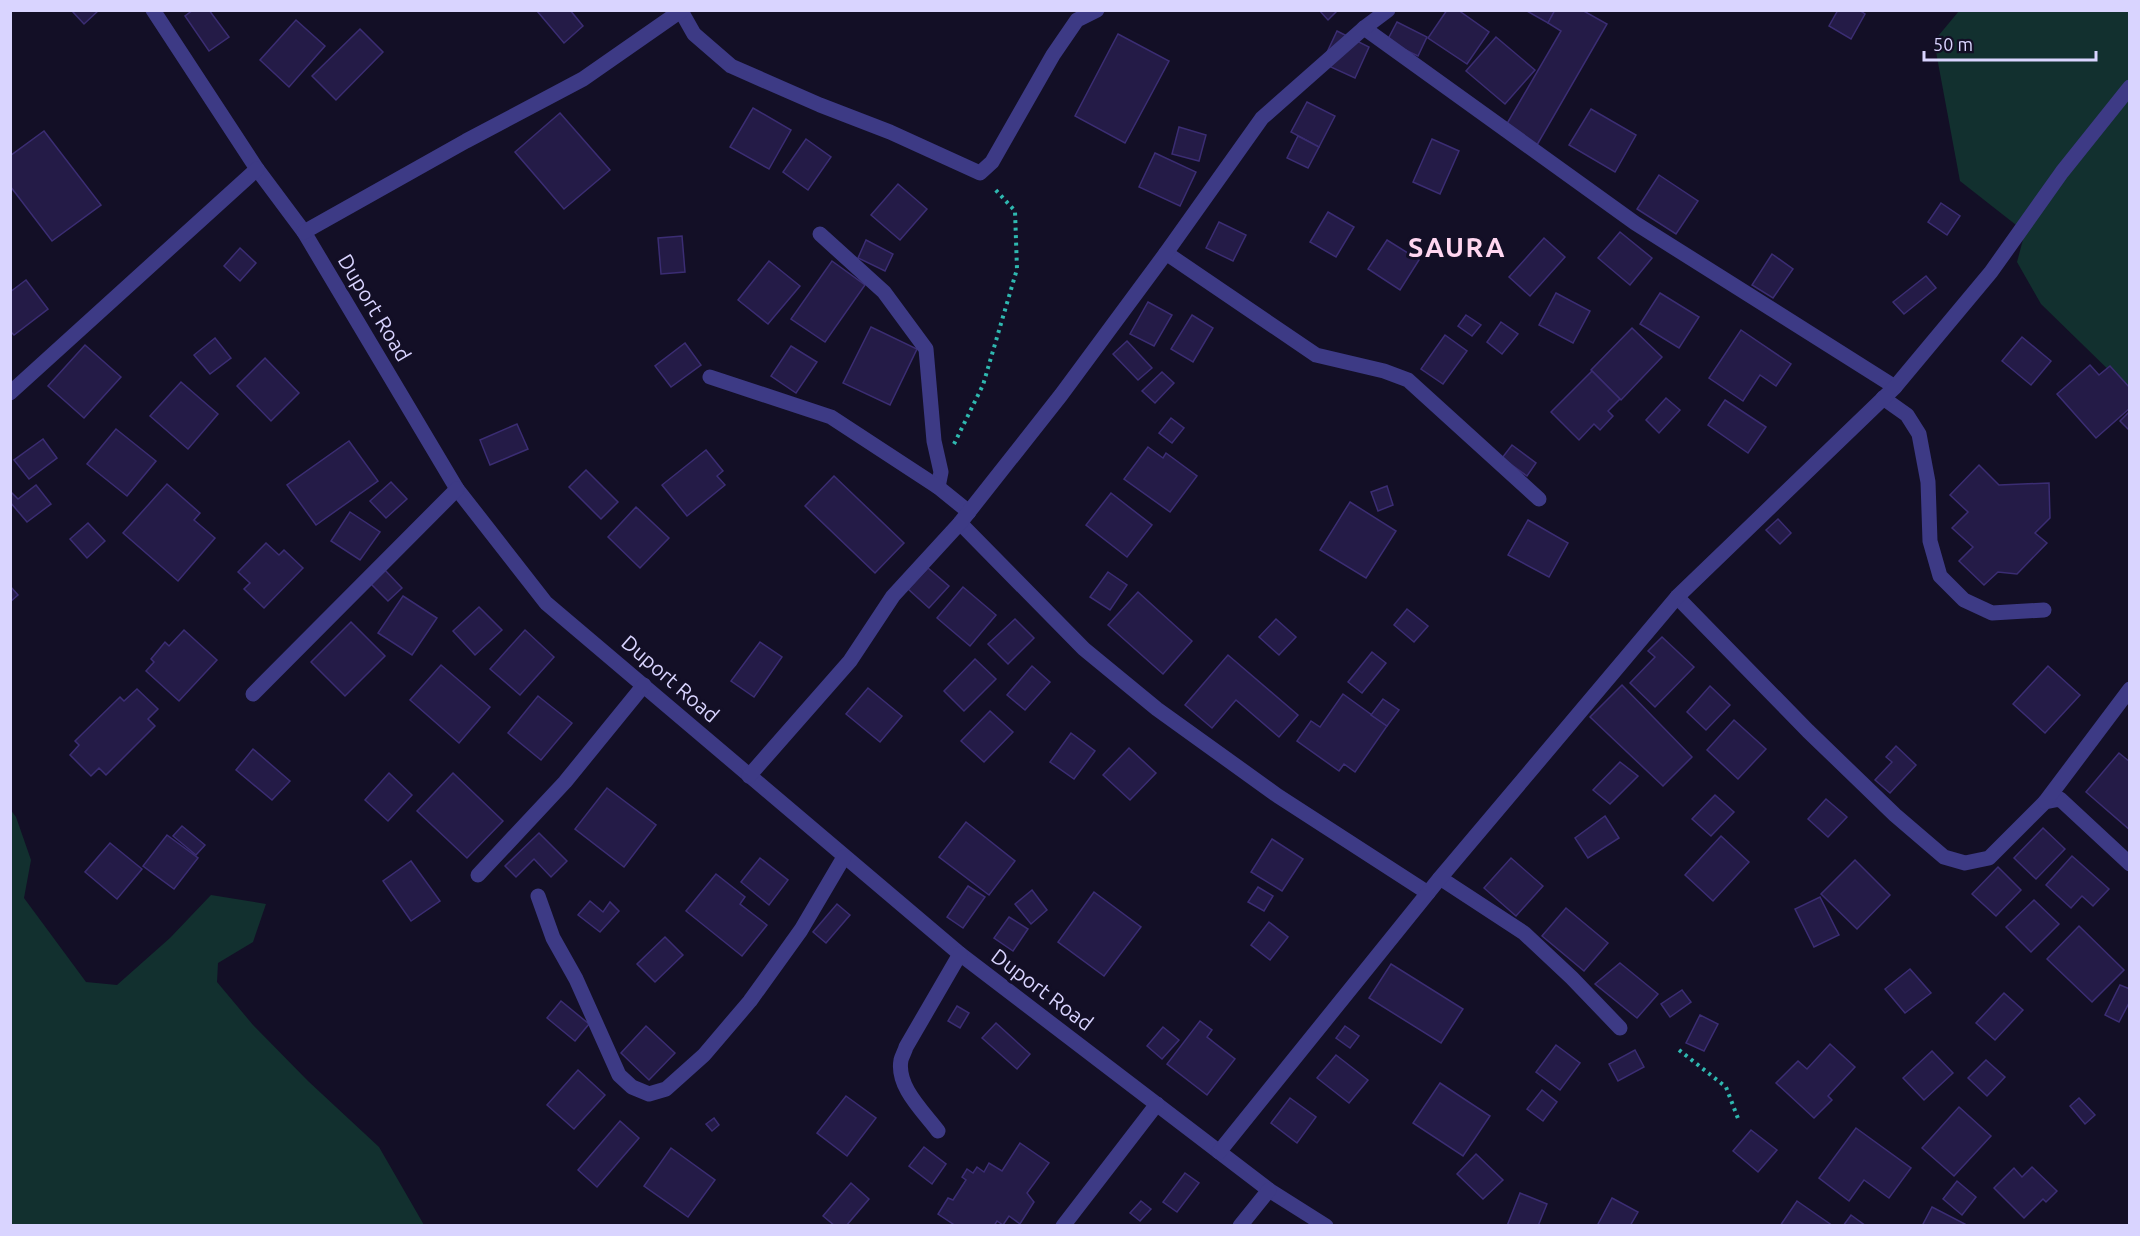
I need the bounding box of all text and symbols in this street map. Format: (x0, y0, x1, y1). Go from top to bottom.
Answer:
scale bar (1924, 24, 2096, 62)
text: 50 m (1933, 34, 1973, 54)
district label: SAURA (1408, 232, 1506, 262)
street label: Duport Road (333, 250, 416, 365)
street label: Duport Road (617, 630, 724, 727)
street label: Duport Road (987, 943, 1098, 1035)

